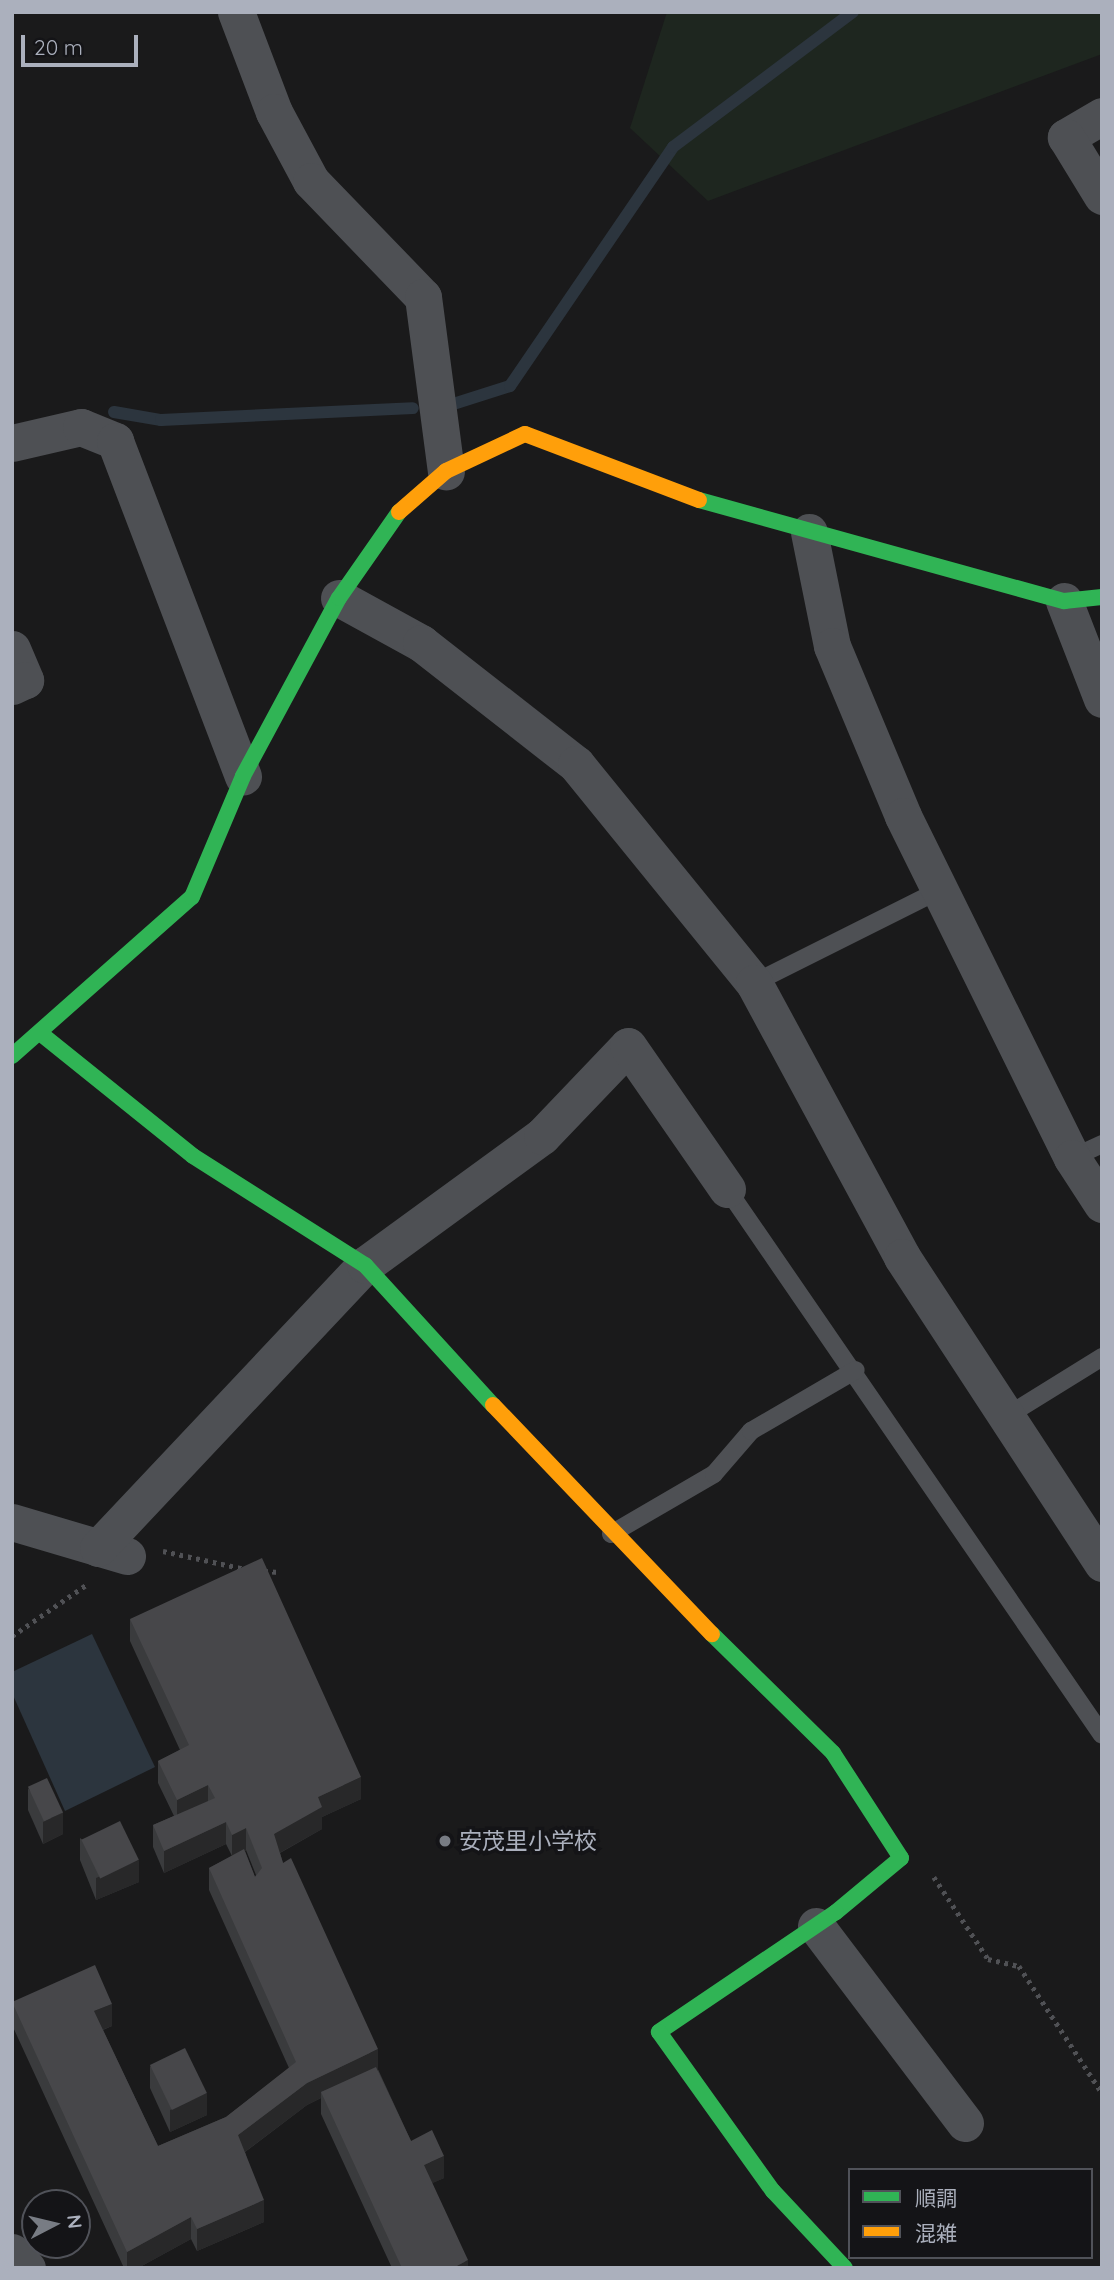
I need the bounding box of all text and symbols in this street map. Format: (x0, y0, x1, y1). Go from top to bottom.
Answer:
scale bar (24, 21, 142, 65)
text: 20 m (34, 34, 83, 60)
place label: 安茂里小学校 (459, 1827, 597, 1855)
marker: 安茂里小学校 (437, 1833, 453, 1849)
legend (848, 2168, 1093, 2259)
text: 順調 (915, 2185, 957, 2211)
north arrow (21, 2189, 91, 2259)
text: N (62, 2213, 88, 2230)
text: 混雑 (915, 2220, 957, 2246)

